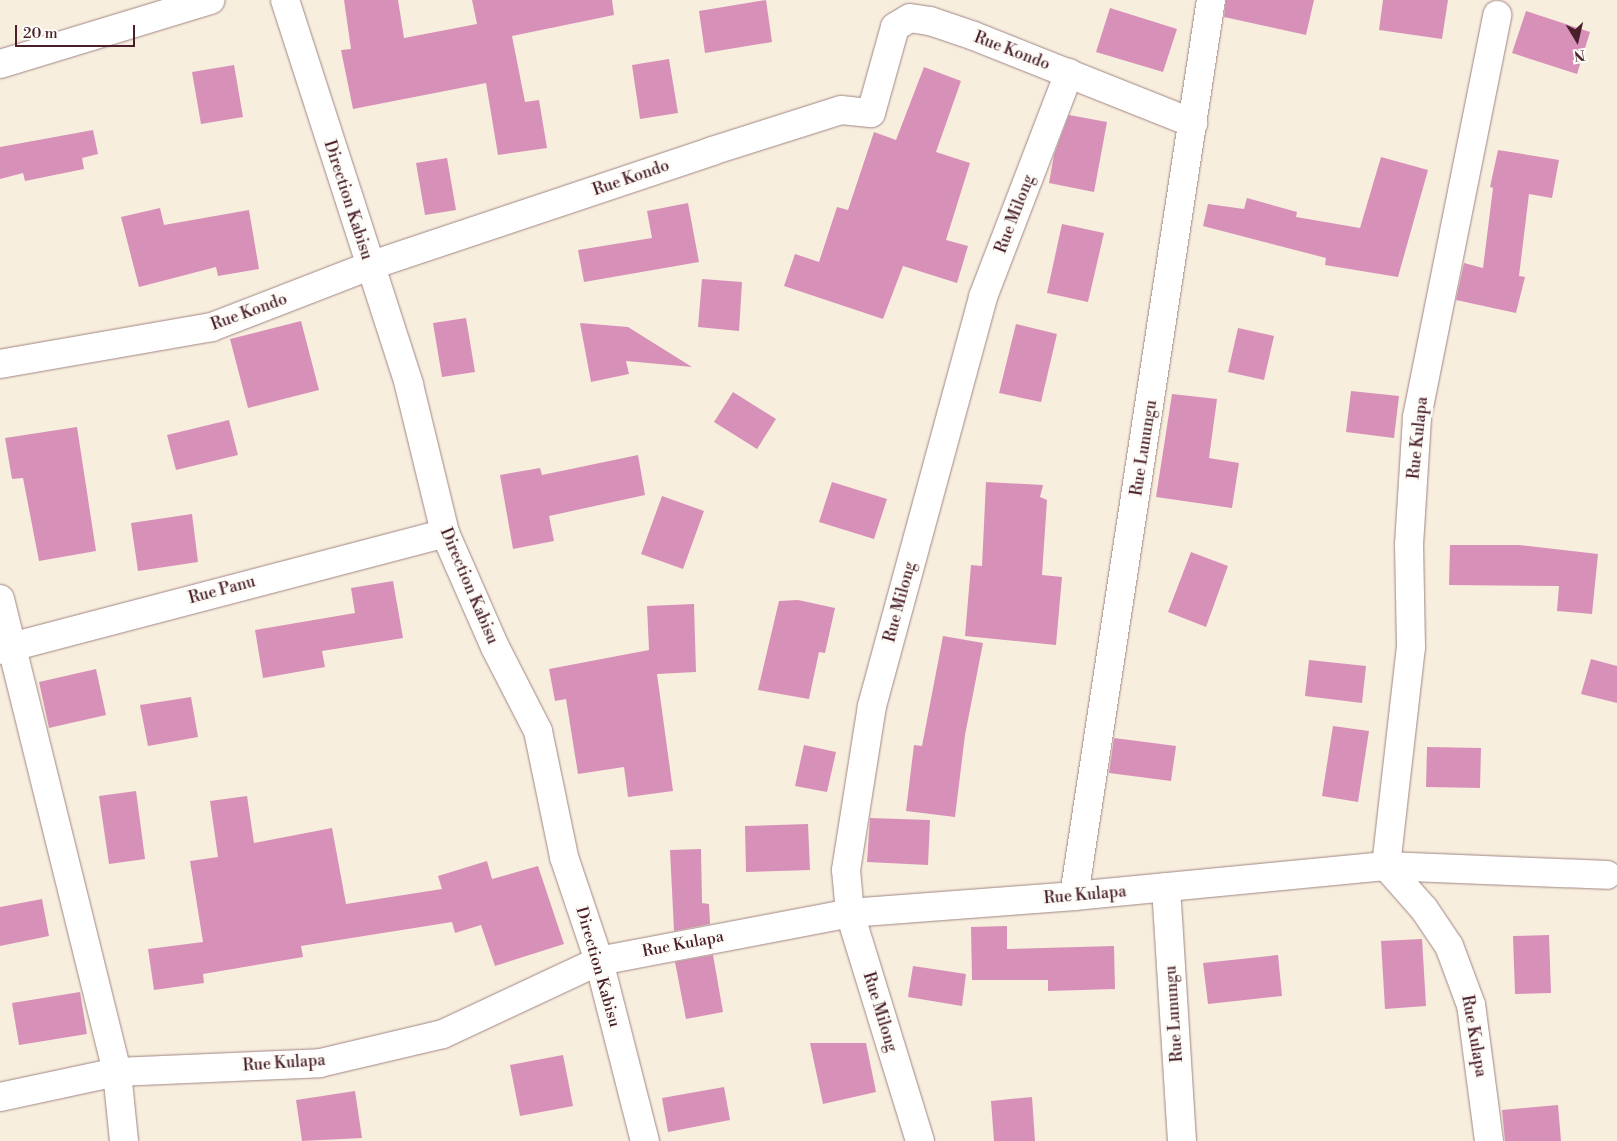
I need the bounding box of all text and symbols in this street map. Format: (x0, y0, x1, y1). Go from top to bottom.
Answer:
scale bar (18, 15, 138, 47)
north arrow (1552, 15, 1602, 65)
text: 20 m (23, 24, 58, 43)
street label: Rue Kondo (971, 28, 1053, 74)
text: N (1572, 45, 1586, 65)
street label: Direction Kabisu (320, 138, 376, 262)
street label: Rue Kondo (590, 156, 672, 200)
street label: Rue Milong (991, 172, 1039, 256)
street label: Rue Kondo (208, 289, 290, 335)
street label: Rue Kulapa (1404, 396, 1432, 480)
street label: Rue Lunungu (1127, 399, 1161, 497)
street label: Direction Kabisu (436, 525, 502, 647)
street label: Rue Milong (880, 560, 920, 644)
street label: Rue Panu (186, 572, 258, 608)
street label: Rue Kulapa (1043, 882, 1127, 908)
street label: Direction Kabisu (572, 905, 624, 1029)
street label: Rue Kulapa (641, 927, 725, 961)
street label: Rue Lunungu (1161, 965, 1187, 1063)
street label: Rue Milong (859, 970, 901, 1054)
street label: Rue Kulapa (1457, 994, 1491, 1078)
street label: Rue Kulapa (242, 1051, 326, 1075)

